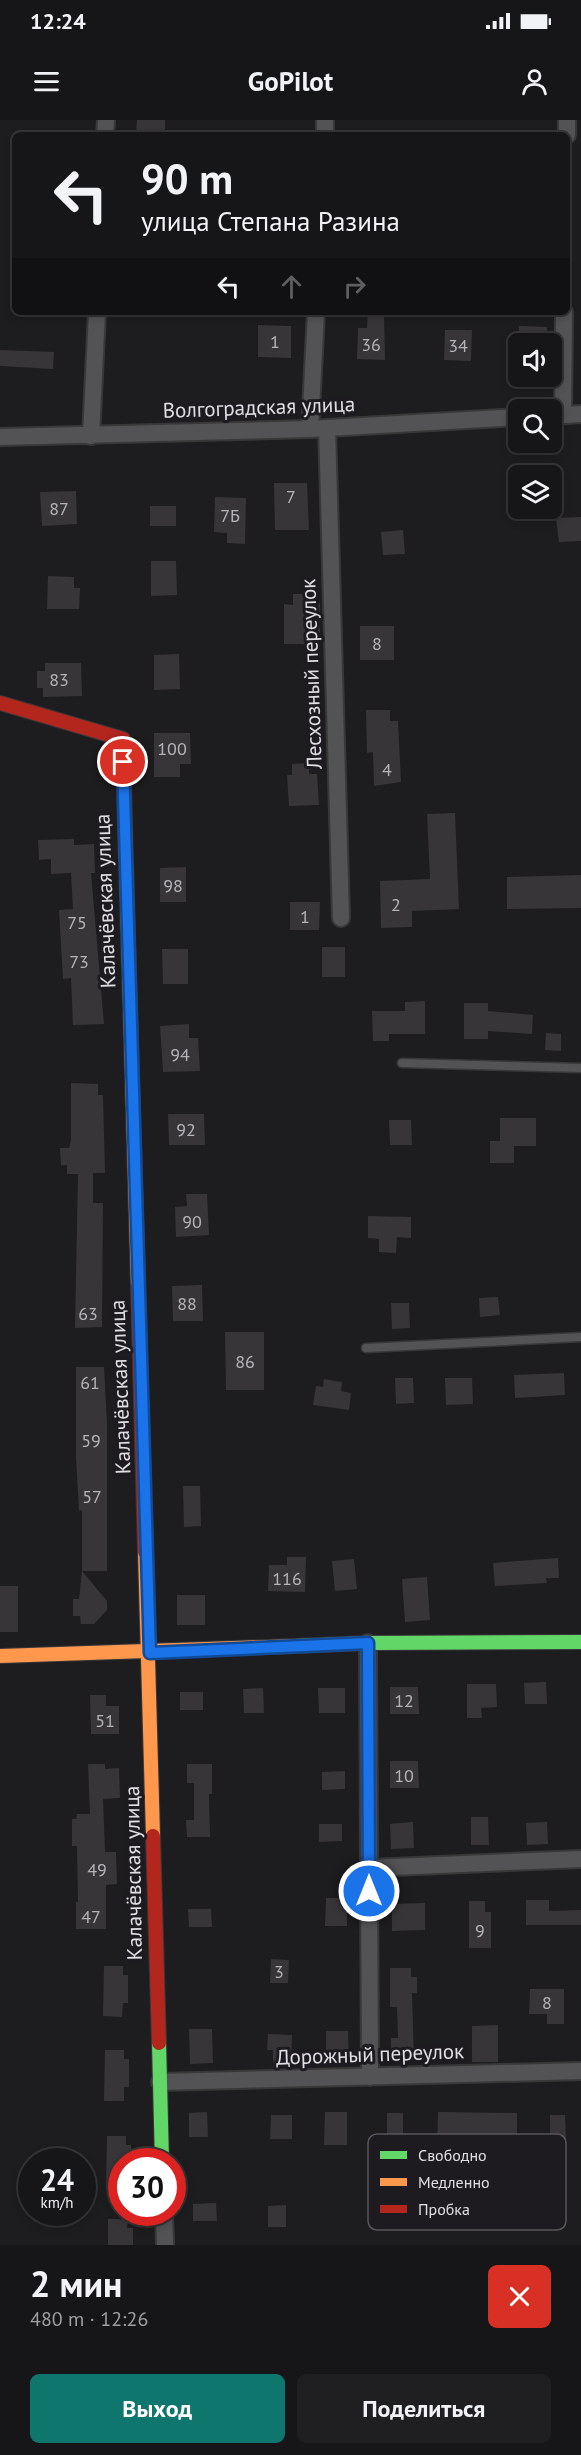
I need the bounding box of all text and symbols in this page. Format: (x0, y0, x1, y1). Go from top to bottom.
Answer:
text: 12:24 (30, 7, 86, 35)
text: GoPilot (248, 64, 333, 98)
icon: menu (30, 65, 63, 98)
icon: person (518, 65, 551, 98)
text: 90 m (141, 151, 233, 206)
icon: left (42, 156, 120, 234)
text: улица Степана Разина (141, 204, 400, 238)
icon: left (212, 270, 245, 303)
icon: ahead (275, 270, 308, 303)
icon: right (338, 270, 371, 303)
house number: 1 (270, 330, 280, 353)
house number: 36 (361, 333, 381, 356)
map controls (508, 333, 562, 519)
button: sound (508, 333, 562, 387)
house number: 34 (448, 334, 468, 357)
street label: Волгоградская улица (162, 390, 356, 424)
button: search (508, 399, 562, 453)
button: layers (508, 465, 562, 519)
house number: 7 (286, 485, 296, 508)
house number: 87 (49, 497, 69, 520)
house number: 7Б (220, 504, 240, 527)
street label: Лесхозный переулок (294, 578, 328, 771)
house number: 8 (372, 632, 382, 655)
house number: 83 (49, 668, 69, 691)
pin (97, 736, 148, 787)
house number: 100 (157, 737, 187, 760)
icon: arrive (106, 745, 139, 778)
house number: 4 (382, 758, 392, 781)
street label: Калачёвская улица (88, 813, 122, 989)
house number: 98 (163, 874, 183, 897)
house number: 2 (391, 893, 401, 916)
house number: 1 (300, 905, 310, 928)
house number: 75 (67, 911, 87, 934)
house number: 73 (69, 950, 89, 973)
house number: 94 (170, 1043, 190, 1066)
house number: 92 (176, 1118, 196, 1141)
house number: 90 (182, 1210, 202, 1233)
house number: 88 (177, 1292, 197, 1315)
street label: Калачёвская улица (103, 1299, 137, 1475)
house number: 63 (78, 1302, 98, 1325)
house number: 86 (235, 1350, 255, 1373)
house number: 61 (80, 1371, 100, 1394)
house number: 59 (81, 1429, 101, 1452)
house number: 57 (82, 1485, 102, 1508)
house number: 116 (272, 1567, 302, 1590)
house number: 12 (394, 1689, 414, 1712)
house number: 51 (95, 1709, 115, 1732)
house number: 10 (394, 1764, 414, 1787)
street label: Калачёвская улица (118, 1785, 148, 1961)
house number: 49 (87, 1858, 107, 1881)
position arrow (337, 1859, 401, 1923)
house number: 47 (81, 1905, 101, 1928)
house number: 9 (475, 1919, 485, 1942)
house number: 3 (274, 1960, 284, 1983)
house number: 8 (542, 1991, 552, 2014)
street label: Дорожный переулок (275, 2037, 465, 2071)
legend (368, 2134, 566, 2230)
text: Свободно (418, 2145, 487, 2165)
speed limit sign: 30 (108, 2148, 186, 2226)
text: 24 (40, 2160, 74, 2199)
text: Медленно (418, 2172, 490, 2192)
text: km/h (41, 2193, 73, 2212)
text: Пробка (418, 2199, 470, 2219)
text: 2 мин (30, 2260, 122, 2307)
button: close (488, 2265, 551, 2328)
text: 480 m · 12:26 (30, 2306, 148, 2332)
button: Выход (30, 2374, 285, 2443)
button: Поделиться (297, 2374, 551, 2443)

